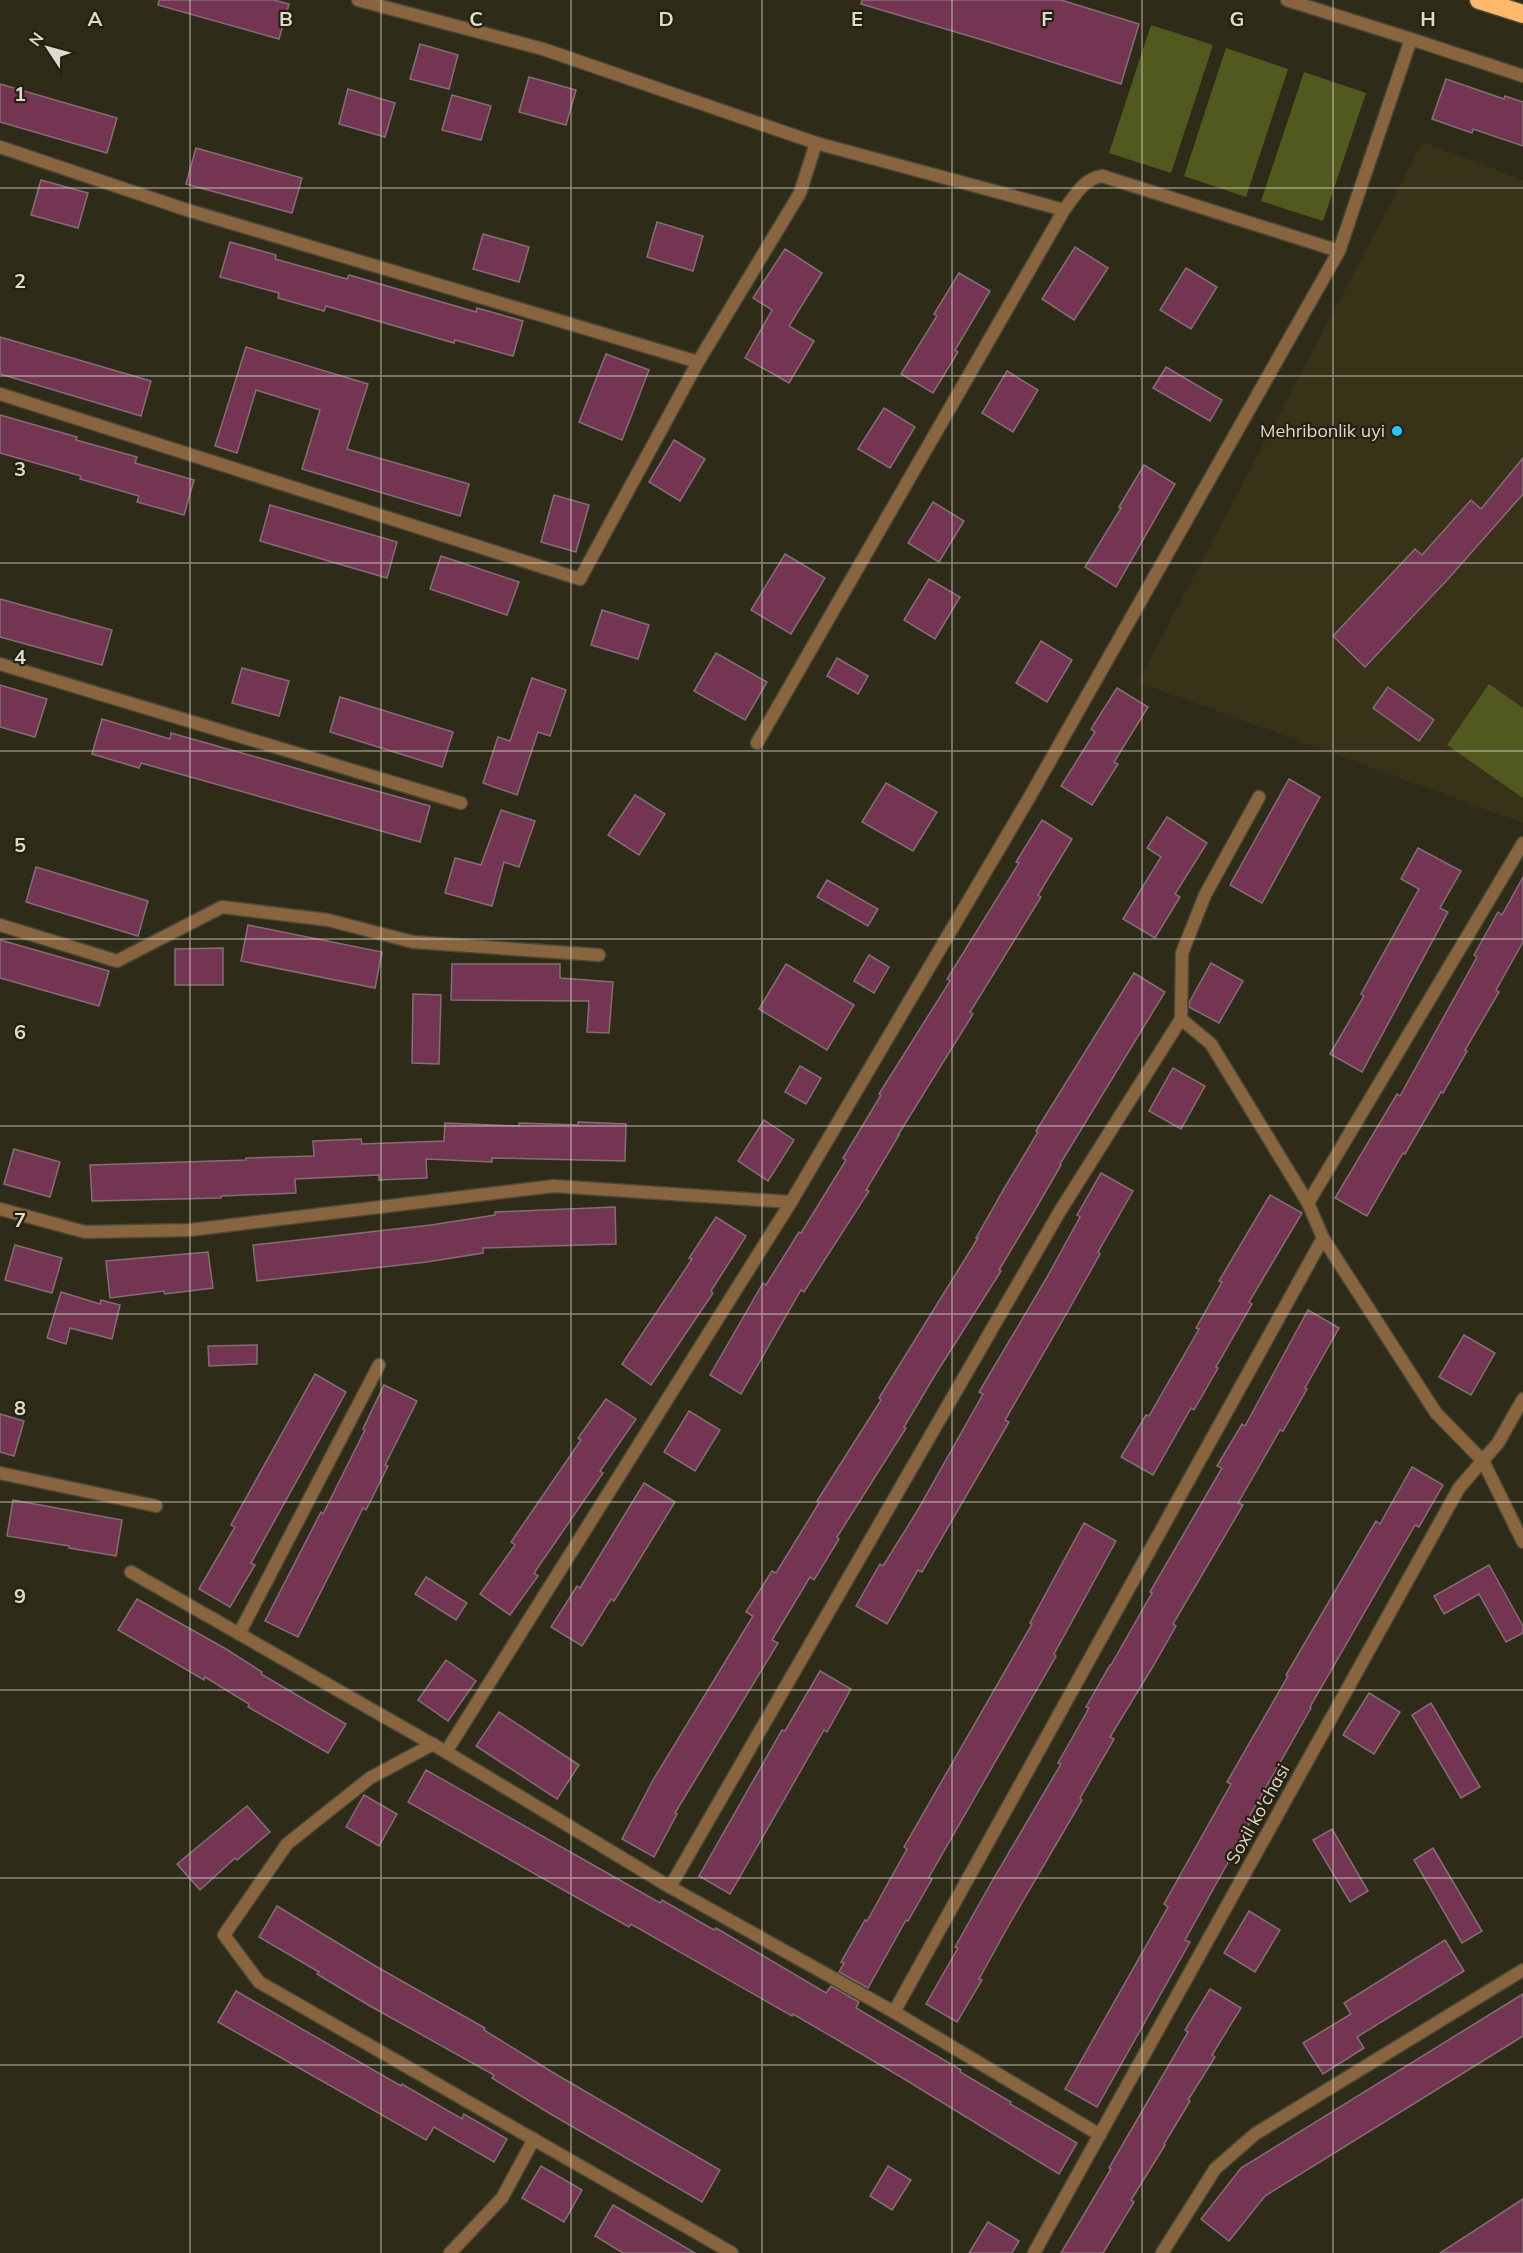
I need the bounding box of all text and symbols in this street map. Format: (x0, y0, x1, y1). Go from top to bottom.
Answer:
text: A (88, 6, 103, 31)
text: B (279, 6, 293, 31)
text: C (469, 6, 483, 31)
text: D (658, 6, 674, 31)
text: E (851, 6, 863, 31)
text: F (1041, 6, 1053, 31)
text: G (1230, 6, 1244, 31)
text: H (1420, 6, 1436, 31)
north arrow (18, 18, 78, 78)
text: N (24, 28, 48, 50)
text: 1 (14, 81, 26, 106)
text: 2 (14, 268, 26, 293)
place label: Mehribonlik uyi (1260, 419, 1385, 442)
marker: Mehribonlik uyi (1390, 424, 1404, 438)
text: 3 (14, 456, 26, 481)
text: 4 (14, 644, 26, 669)
text: 5 (14, 832, 26, 857)
text: 6 (14, 1019, 26, 1044)
text: 7 (14, 1207, 26, 1232)
text: 8 (14, 1395, 26, 1420)
text: 9 (14, 1583, 26, 1608)
street label: Soxil ko'chasi (1221, 1760, 1295, 1868)

